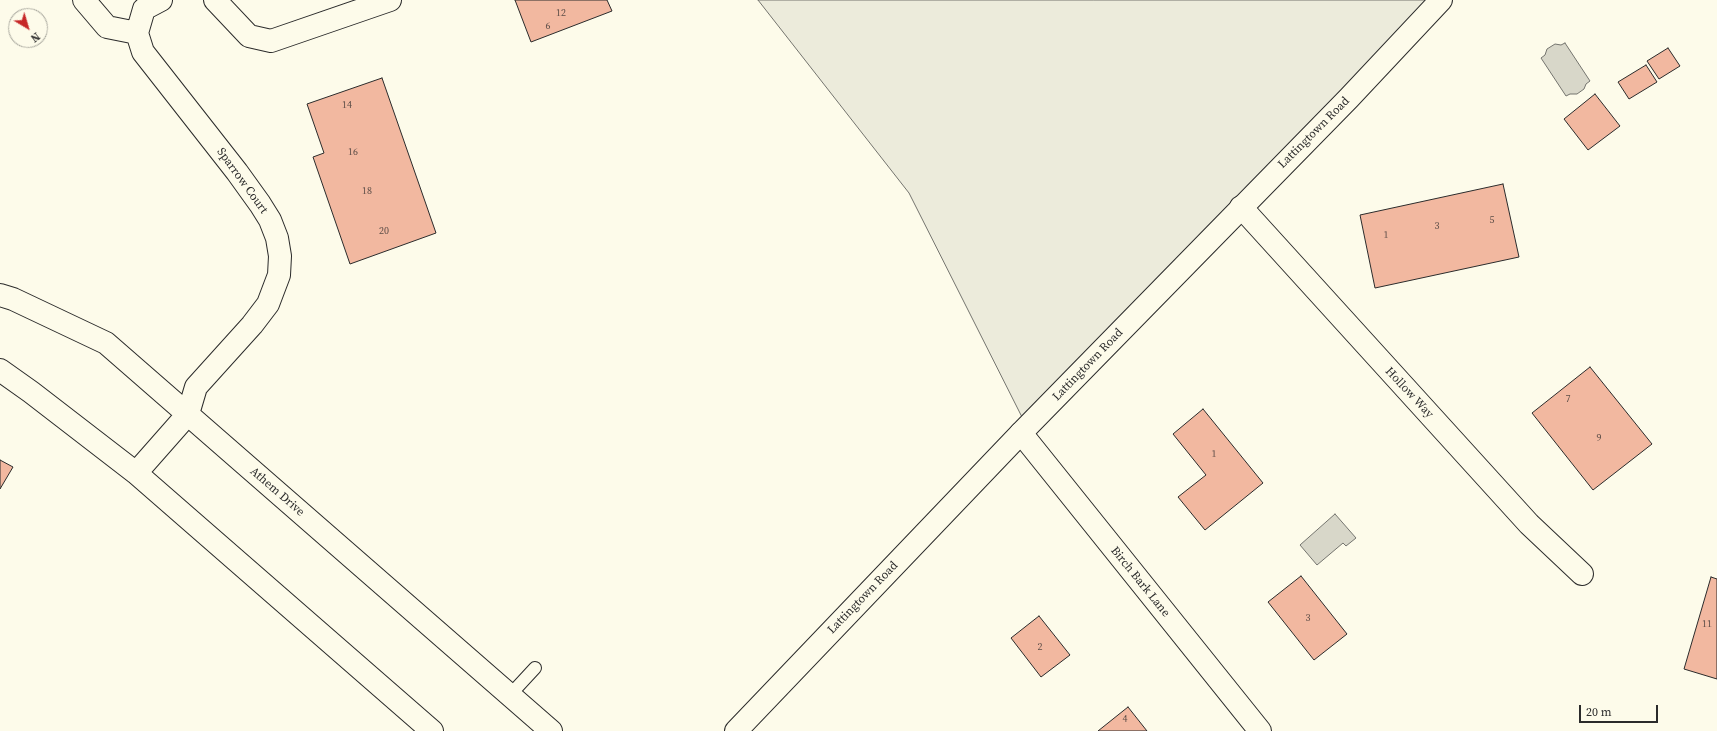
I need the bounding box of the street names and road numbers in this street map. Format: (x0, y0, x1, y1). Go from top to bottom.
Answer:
street label: Lattingtown Road (1275, 94, 1353, 172)
street label: Sparrow Court (213, 145, 271, 217)
street label: Lattingtown Road (1050, 326, 1126, 404)
street label: Hollow Way (1382, 365, 1436, 421)
street label: Athem Drive (247, 464, 307, 520)
street label: Birch Bark Lane (1107, 544, 1173, 620)
street label: Lattingtown Road (825, 559, 901, 637)

